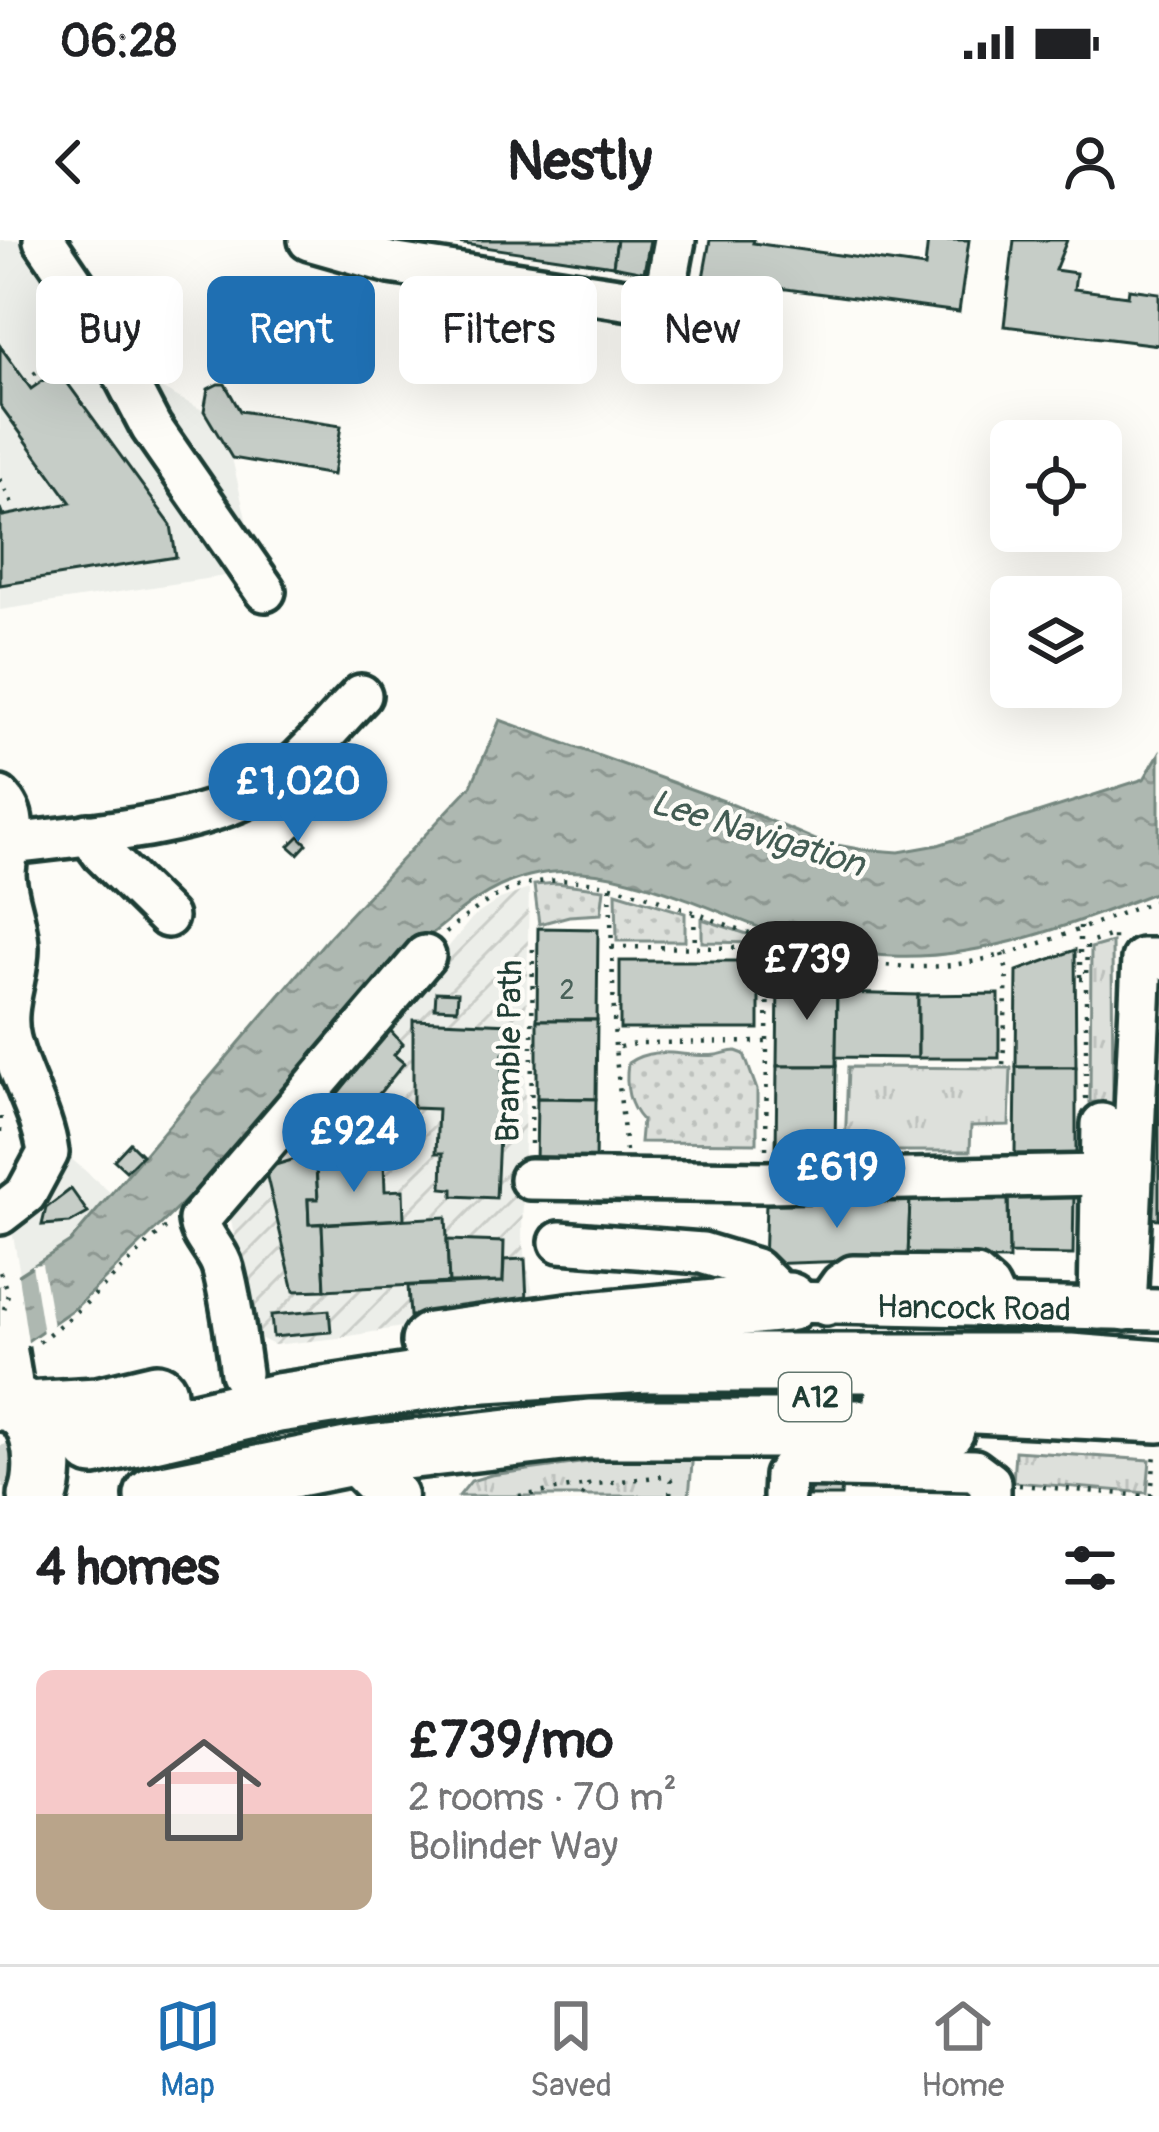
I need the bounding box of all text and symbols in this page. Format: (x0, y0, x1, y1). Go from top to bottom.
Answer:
text: 06:28 (60, 14, 177, 70)
text: Nestly (507, 128, 652, 196)
icon: back (36, 129, 102, 195)
icon: person (1057, 129, 1123, 195)
chip: Buy (36, 276, 183, 384)
chip: Rent (207, 276, 375, 384)
chip: Filters (399, 276, 597, 384)
chip: New (621, 276, 783, 384)
map controls (990, 420, 1122, 708)
button: locate (990, 420, 1122, 552)
button: layers (990, 576, 1122, 708)
pin: £1,020 (200, 743, 396, 845)
text: £1,020 (235, 757, 361, 806)
water label: Lee Navigation (645, 780, 872, 888)
pin: £739 (736, 921, 878, 1023)
text: £739 (763, 935, 851, 984)
street label: Bramble Path (487, 959, 532, 1143)
house number: 2 (559, 974, 575, 1007)
pin: £924 (283, 1093, 425, 1195)
text: £924 (309, 1107, 399, 1156)
pin: £619 (766, 1129, 908, 1231)
text: £619 (795, 1143, 879, 1192)
street label: Hancock Road (876, 1286, 1072, 1331)
road number: A12 (779, 1373, 851, 1421)
icon: filters (1057, 1535, 1123, 1601)
text: 4 homes (36, 1536, 220, 1600)
text: £739/mo (408, 1709, 613, 1773)
icon: home (132, 1718, 276, 1862)
text: 2 rooms · 70 m² (408, 1773, 677, 1822)
text: Bolinder Way (408, 1822, 618, 1871)
tab: Map (155, 1993, 221, 2106)
tab: Saved (530, 1993, 612, 2106)
tab: Home (921, 1993, 1004, 2106)

